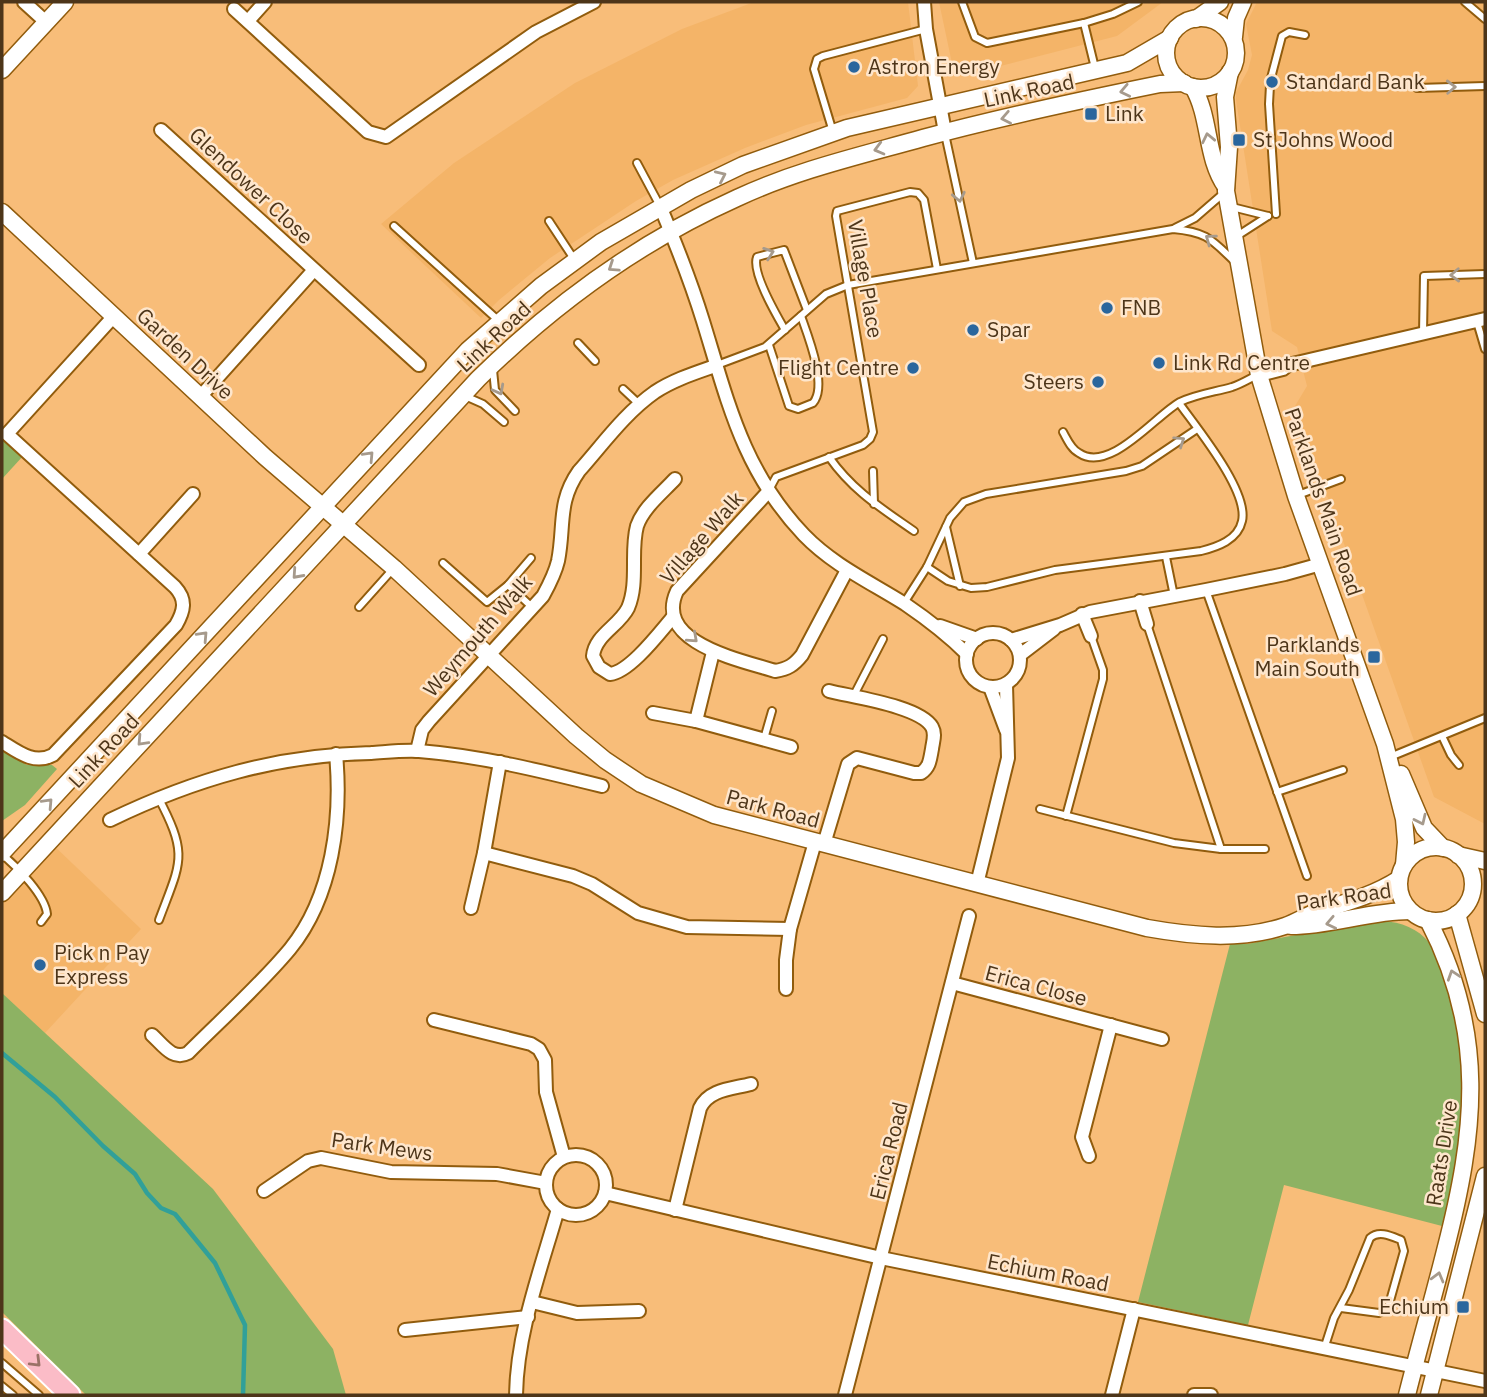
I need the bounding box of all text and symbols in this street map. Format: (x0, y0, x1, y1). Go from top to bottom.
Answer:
place label: Astron Energy (868, 52, 1000, 80)
marker: Astron Energy (846, 59, 862, 75)
street label: Link Road (981, 67, 1077, 113)
place label: Standard Bank (1286, 67, 1425, 95)
marker: Standard Bank (1264, 74, 1280, 90)
one-way arrow (1446, 80, 1457, 95)
one-way arrow (1119, 83, 1131, 97)
place label: Link (1105, 99, 1144, 127)
marker: Link (1083, 106, 1099, 122)
one-way arrow (1000, 110, 1012, 125)
street label: Glendower Close (184, 120, 320, 250)
place label: St Johns Wood (1253, 125, 1393, 153)
one-way arrow (1202, 132, 1217, 144)
marker: St Johns Wood (1231, 132, 1247, 148)
one-way arrow (873, 141, 885, 155)
one-way arrow (713, 170, 726, 184)
one-way arrow (951, 191, 966, 203)
street label: Village Place (842, 217, 890, 340)
one-way arrow (1205, 235, 1217, 248)
one-way arrow (762, 247, 775, 261)
one-way arrow (607, 259, 620, 272)
one-way arrow (1449, 267, 1460, 283)
place label: FNB (1121, 293, 1161, 321)
street label: Link Road (450, 295, 537, 378)
marker: FNB (1099, 300, 1115, 316)
street label: Garden Drive (131, 301, 240, 405)
place label: Spar (987, 315, 1031, 343)
marker: Spar (965, 322, 981, 338)
place label: Link Rd Centre (1173, 348, 1310, 376)
place label: Flight Centre (778, 353, 899, 381)
marker: Link Rd Centre (1151, 355, 1167, 371)
marker: Flight Centre (905, 360, 921, 376)
place label: Steers (1024, 367, 1084, 395)
marker: Steers (1090, 374, 1106, 390)
one-way arrow (490, 383, 504, 396)
street label: Parklands Main Road (1279, 404, 1369, 600)
one-way arrow (1172, 437, 1185, 449)
one-way arrow (361, 451, 373, 464)
street label: Village Walk (653, 485, 749, 590)
one-way arrow (292, 566, 305, 579)
street label: Weymouth Walk (416, 568, 538, 702)
one-way arrow (684, 630, 697, 642)
place label: Parklands Main South (1254, 630, 1360, 682)
one-way arrow (194, 631, 207, 644)
marker: Parklands Main South (1366, 649, 1382, 665)
street label: Link Road (62, 707, 145, 794)
one-way arrow (138, 733, 151, 746)
street label: Park Road (723, 782, 823, 834)
one-way arrow (40, 798, 52, 811)
one-way arrow (1413, 813, 1427, 825)
street label: Park Road (1295, 875, 1393, 917)
one-way arrow (1325, 914, 1337, 929)
place label: Pick n Pay Express (54, 938, 150, 990)
marker: Pick n Pay Express (32, 957, 48, 973)
street label: Erica Close (982, 958, 1090, 1012)
one-way arrow (1447, 969, 1462, 981)
street label: Raats Drive (1419, 1098, 1463, 1208)
street label: Erica Road (862, 1099, 914, 1203)
street label: Park Mews (330, 1125, 435, 1167)
street label: Echium Road (985, 1247, 1111, 1298)
one-way arrow (1430, 1271, 1444, 1283)
place label: Echium (1379, 1292, 1449, 1320)
marker: Echium (1455, 1299, 1471, 1315)
one-way arrow (28, 1353, 41, 1366)

